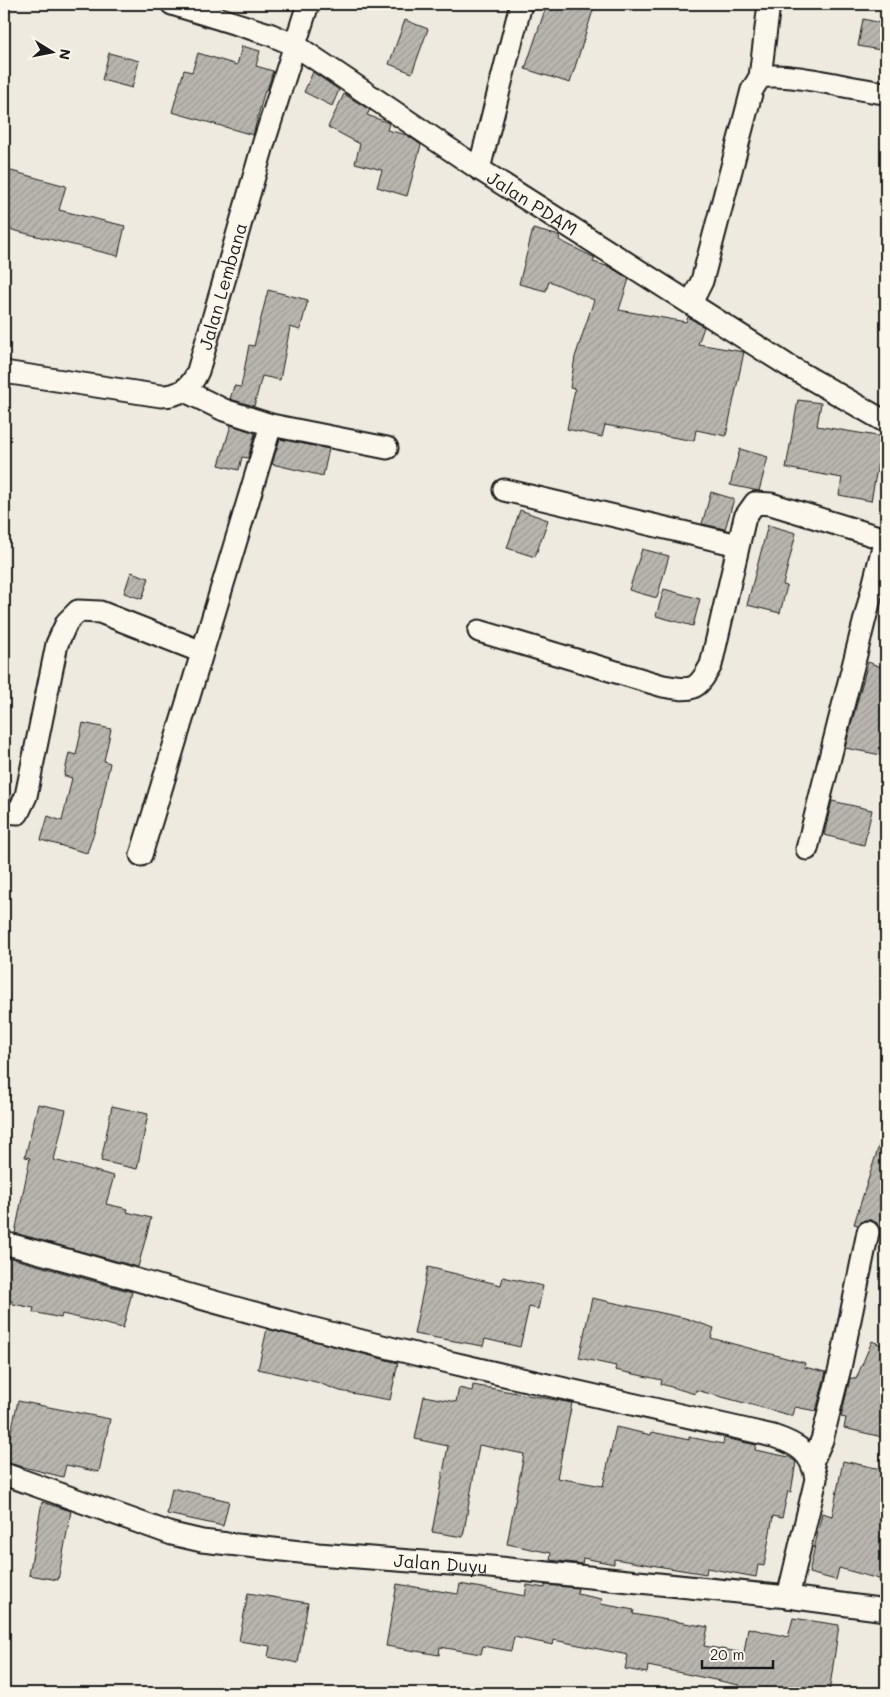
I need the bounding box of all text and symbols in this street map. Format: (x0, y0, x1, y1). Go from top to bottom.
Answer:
north arrow (28, 28, 78, 78)
text: N (55, 47, 76, 61)
street label: Jalan PDAM (483, 165, 582, 241)
street label: Jalan Lembana (193, 220, 252, 353)
street label: Jalan Duyu (393, 1548, 489, 1579)
scale bar (702, 1637, 774, 1669)
text: 20 m (710, 1644, 744, 1664)

